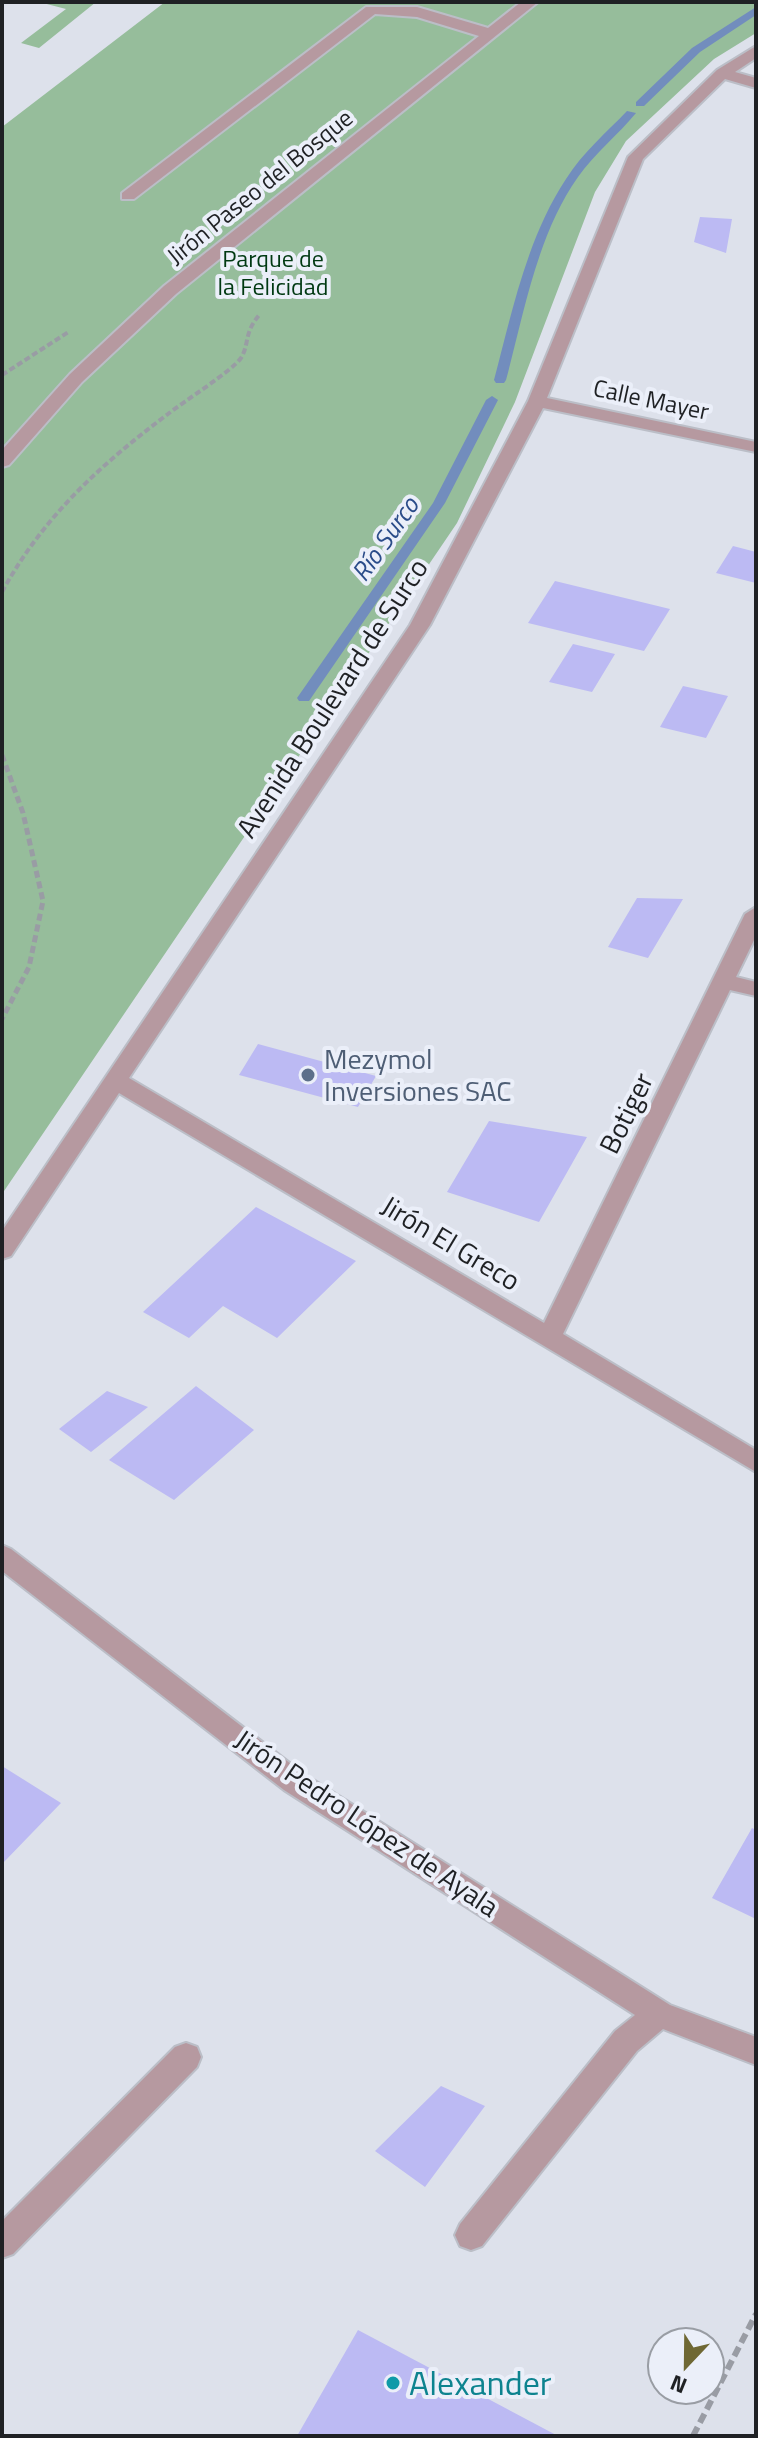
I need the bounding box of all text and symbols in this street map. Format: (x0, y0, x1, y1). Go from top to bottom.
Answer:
street label: Jirón Paseo del Bosque (159, 100, 360, 273)
park label: Parque de la Felicidad (217, 240, 329, 304)
street label: Calle Mayer (590, 369, 712, 429)
water label: Río Surco (341, 487, 429, 589)
street label: Avenida Boulevard de Surco (225, 549, 438, 846)
place label: Mezymol Inversiones SAC (324, 1037, 512, 1112)
street label: Botiger (587, 1064, 664, 1161)
marker: Mezymol Inversiones SAC (299, 1066, 317, 1084)
street label: Jirón El Greco (374, 1184, 529, 1301)
street label: Jirón Pedro López de Ayala (227, 1718, 508, 1927)
north arrow (646, 2326, 726, 2406)
place label: Alexander (409, 2356, 552, 2408)
text: N (665, 2366, 692, 2403)
marker: Alexander (384, 2374, 402, 2392)

